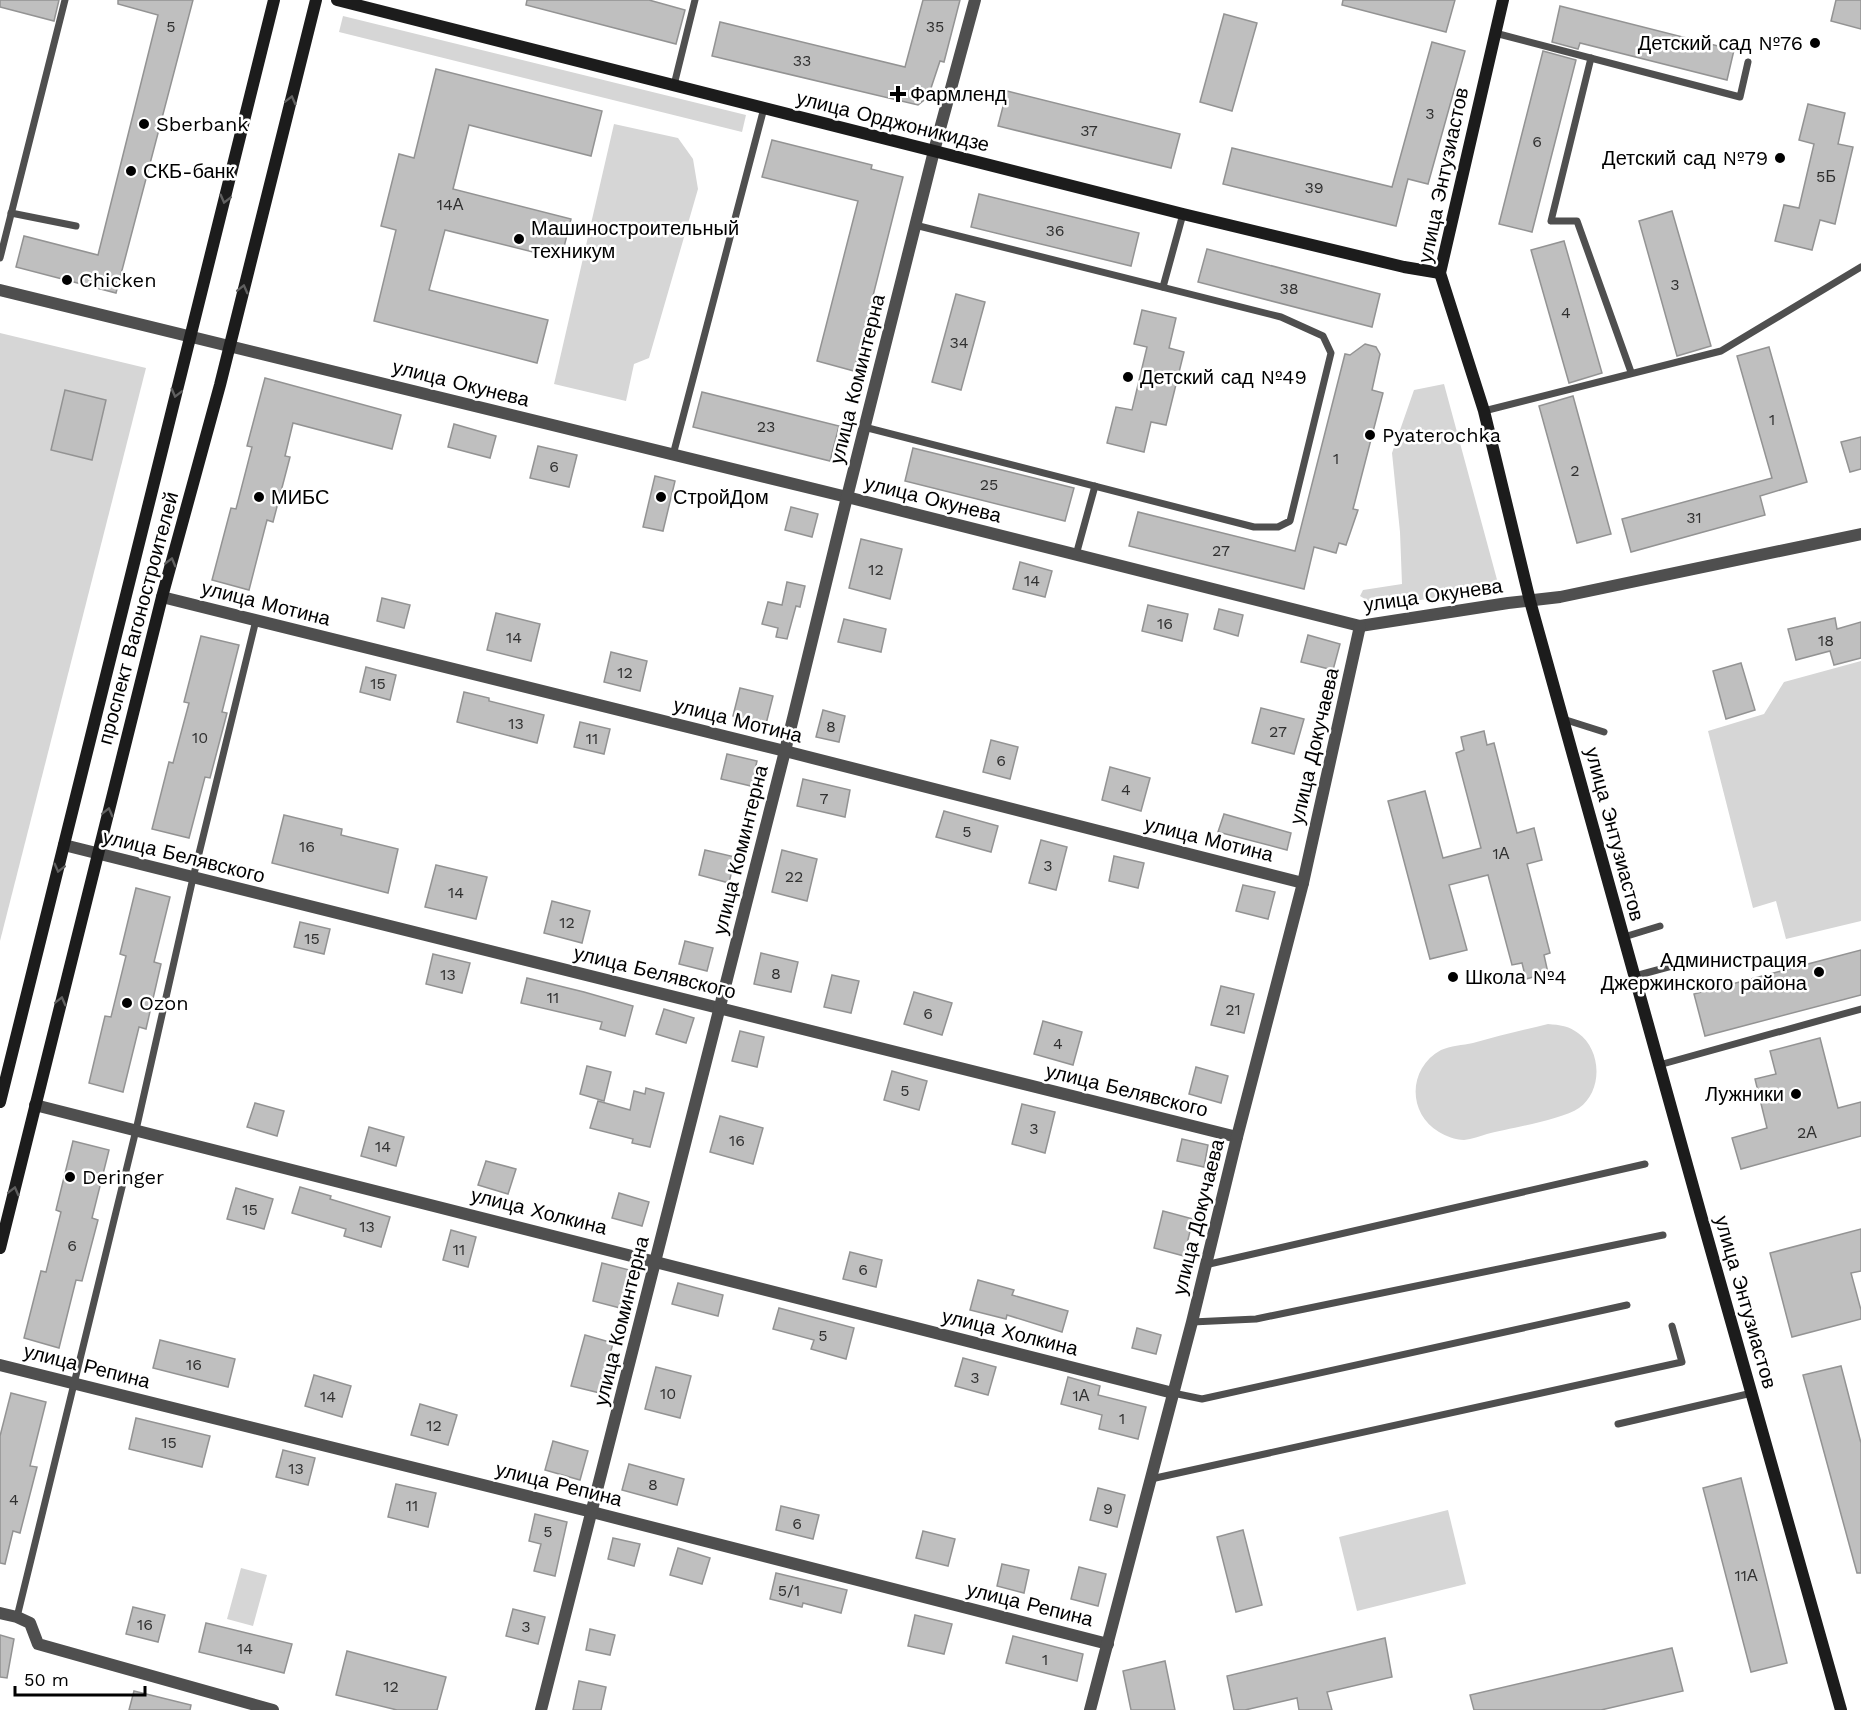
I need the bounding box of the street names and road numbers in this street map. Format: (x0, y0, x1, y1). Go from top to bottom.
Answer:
street label: улица Орджоникидзе (794, 85, 992, 157)
street label: улица Энтузиастов (1413, 85, 1473, 265)
street label: улица Коминтерна (824, 291, 890, 466)
street label: улица Окунева (390, 354, 533, 412)
street label: улица Окунева (862, 470, 1005, 528)
street label: проспект Вагоностроителей (93, 489, 183, 747)
street label: улица Окунева (1362, 573, 1505, 617)
street label: улица Мотина (199, 575, 334, 631)
street label: улица Докучаева (1284, 665, 1344, 827)
street label: улица Мотина (671, 692, 806, 748)
street label: улица Энтузиастов (1580, 745, 1650, 923)
street label: улица Коминтерна (707, 762, 773, 937)
street label: улица Мотина (1142, 811, 1277, 867)
street label: улица Белявского (100, 824, 268, 888)
street label: улица Белявского (571, 940, 739, 1004)
street label: улица Белявского (1043, 1058, 1211, 1122)
street label: улица Докучаева (1167, 1136, 1229, 1297)
street label: улица Холкина (468, 1182, 610, 1240)
street label: улица Энтузиастов (1710, 1213, 1782, 1391)
street label: улица Коминтерна (588, 1233, 654, 1408)
street label: улица Холкина (939, 1303, 1081, 1361)
street label: улица Репина (21, 1339, 154, 1394)
street label: улица Репина (493, 1457, 626, 1512)
street label: улица Репина (964, 1577, 1097, 1632)

